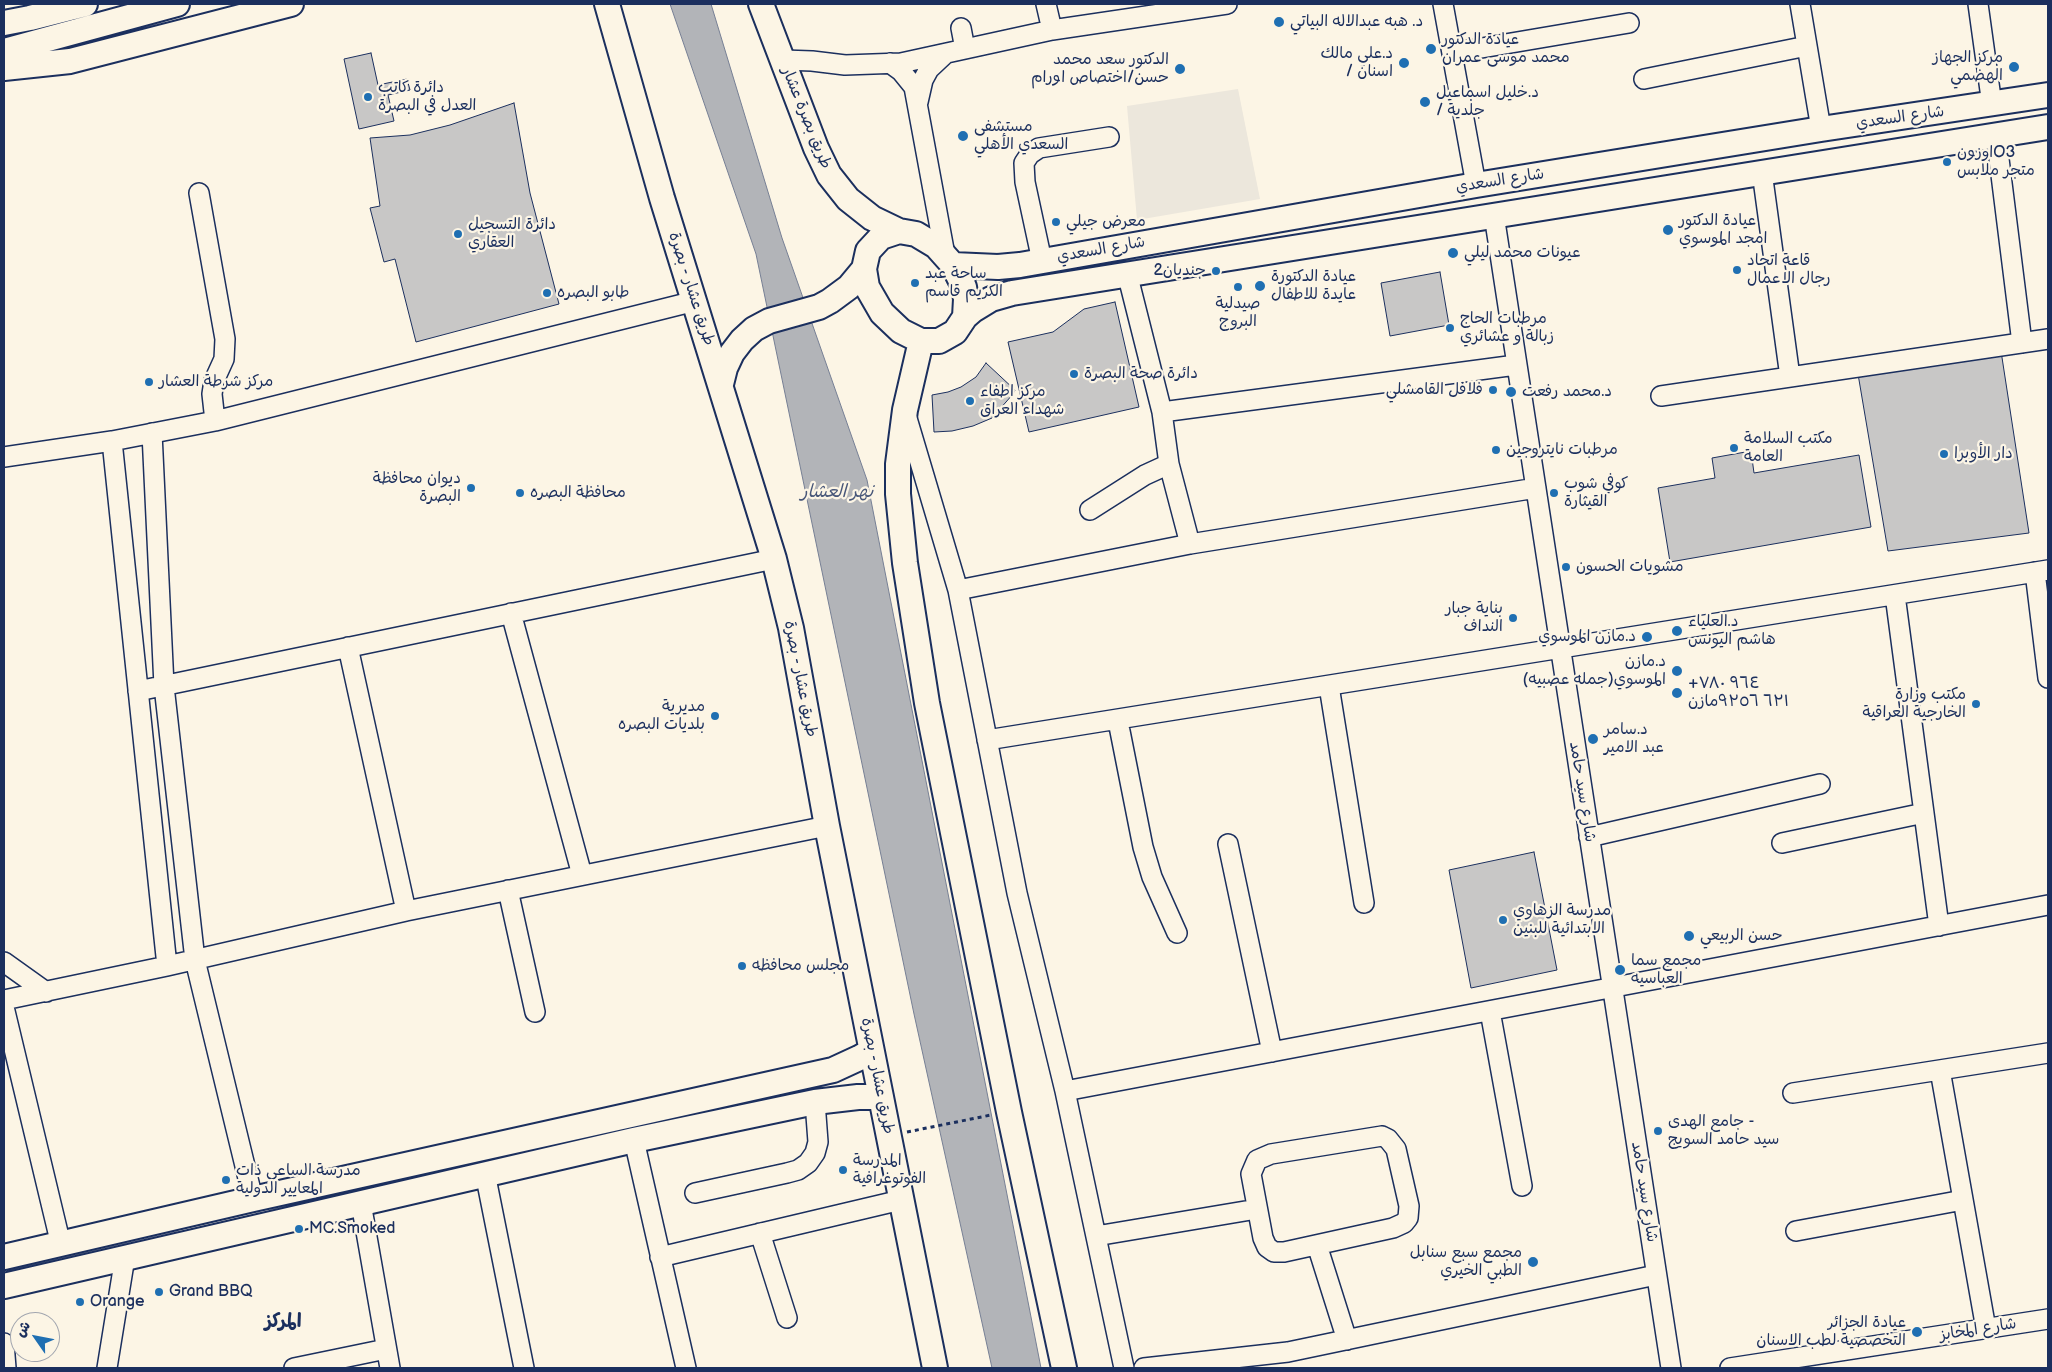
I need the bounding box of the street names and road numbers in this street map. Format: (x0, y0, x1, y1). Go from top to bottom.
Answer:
street label: طريق بصرة عشار (777, 64, 835, 172)
street label: شارع السعدي (1855, 102, 1945, 134)
street label: شارع السعدي (1454, 165, 1546, 197)
street label: طريق عشار - بصرة (664, 230, 718, 348)
street label: شارع السعدي (1055, 233, 1147, 267)
street label: طريق عشار - بصرة (779, 619, 821, 739)
street label: شارع سيد حامد (1565, 740, 1599, 844)
street label: طريق عشار - بصرة (856, 1016, 898, 1136)
street label: شارع سيد حامد (1627, 1140, 1661, 1244)
street label: شارع المخابز (1938, 1314, 2018, 1346)

